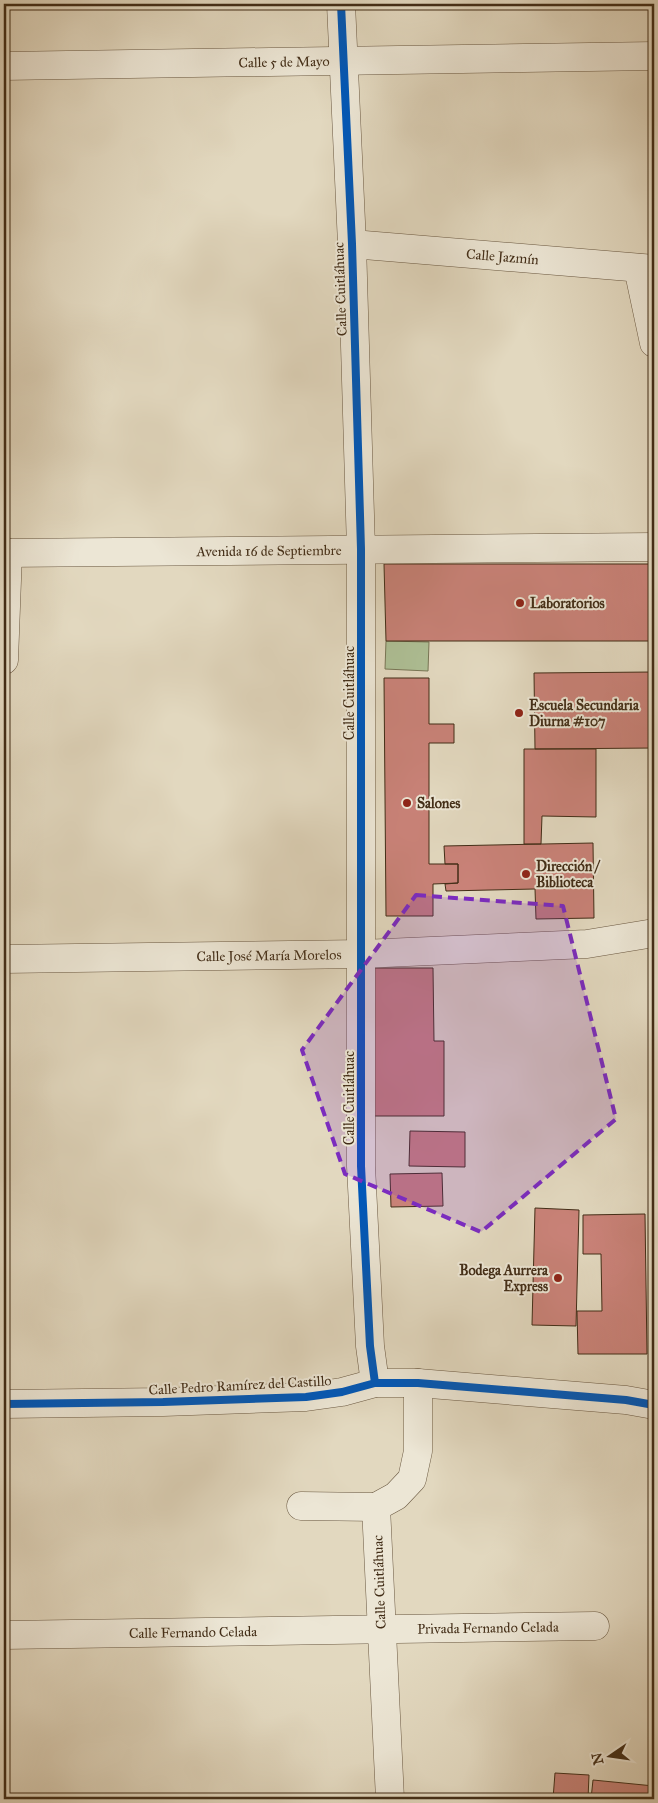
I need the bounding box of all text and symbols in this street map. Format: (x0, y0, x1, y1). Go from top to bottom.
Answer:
street label: Calle 5 de Mayo (238, 53, 330, 71)
street label: Calle Cuitláhuac (330, 241, 351, 336)
street label: Calle Jazmín (465, 245, 540, 268)
street label: Avenida 16 de Septiembre (195, 542, 342, 560)
place label: Laboratorios (530, 595, 605, 612)
marker: Laboratorios (514, 597, 526, 609)
street label: Calle Cuitláhuac (341, 646, 358, 740)
place label: Escuela Secundaria Diurna #107 (529, 697, 640, 730)
marker: Escuela Secundaria Diurna #107 (513, 707, 525, 719)
place label: Salones (417, 795, 460, 812)
marker: Salones (401, 797, 413, 809)
place label: Dirección / Biblioteca (536, 858, 601, 891)
marker: Dirección / Biblioteca (520, 868, 532, 880)
street label: Calle José María Morelos (196, 946, 342, 966)
street label: Calle Cuitláhuac (341, 1051, 358, 1145)
place label: Bodega Aurrera Express (459, 1262, 549, 1296)
marker: Bodega Aurrera Express (552, 1272, 564, 1284)
street label: Calle Pedro Ramírez del Castillo (148, 1372, 332, 1399)
street label: Calle Cuitláhuac (369, 1534, 390, 1629)
street label: Privada Fernando Celada (417, 1619, 559, 1638)
street label: Calle Fernando Celada (129, 1623, 257, 1642)
north arrow (586, 1730, 636, 1780)
text: N (588, 1751, 607, 1767)

